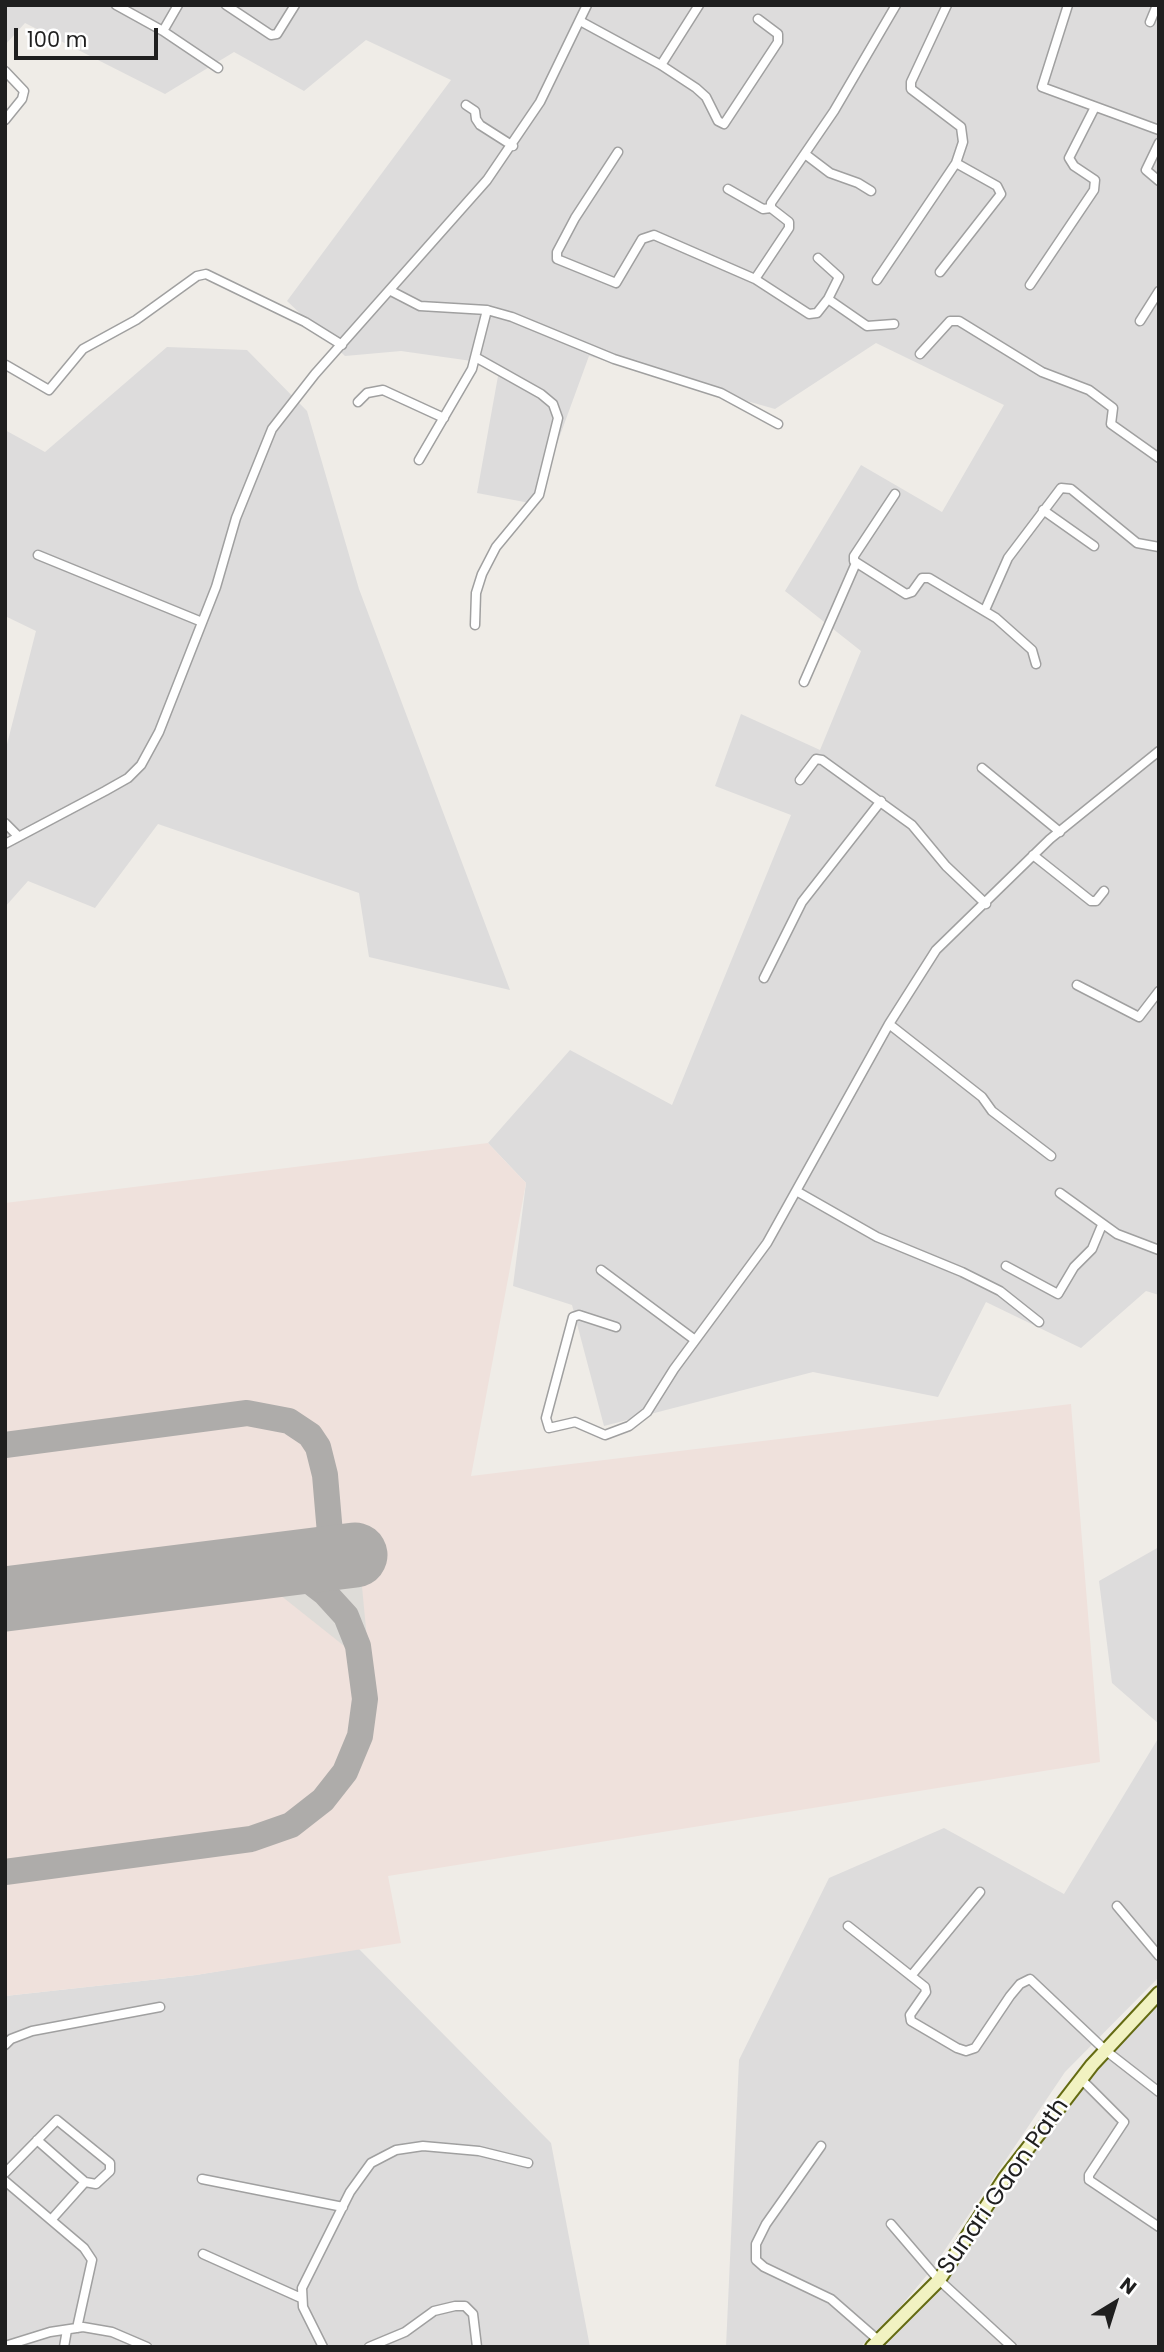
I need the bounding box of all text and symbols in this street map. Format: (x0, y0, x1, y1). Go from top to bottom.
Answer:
scale bar (18, 14, 161, 58)
text: 100 m (27, 25, 87, 54)
street label: Sunari Gaon Path (932, 2093, 1076, 2281)
north arrow (1080, 2268, 1150, 2338)
text: N (1114, 2271, 1142, 2301)

